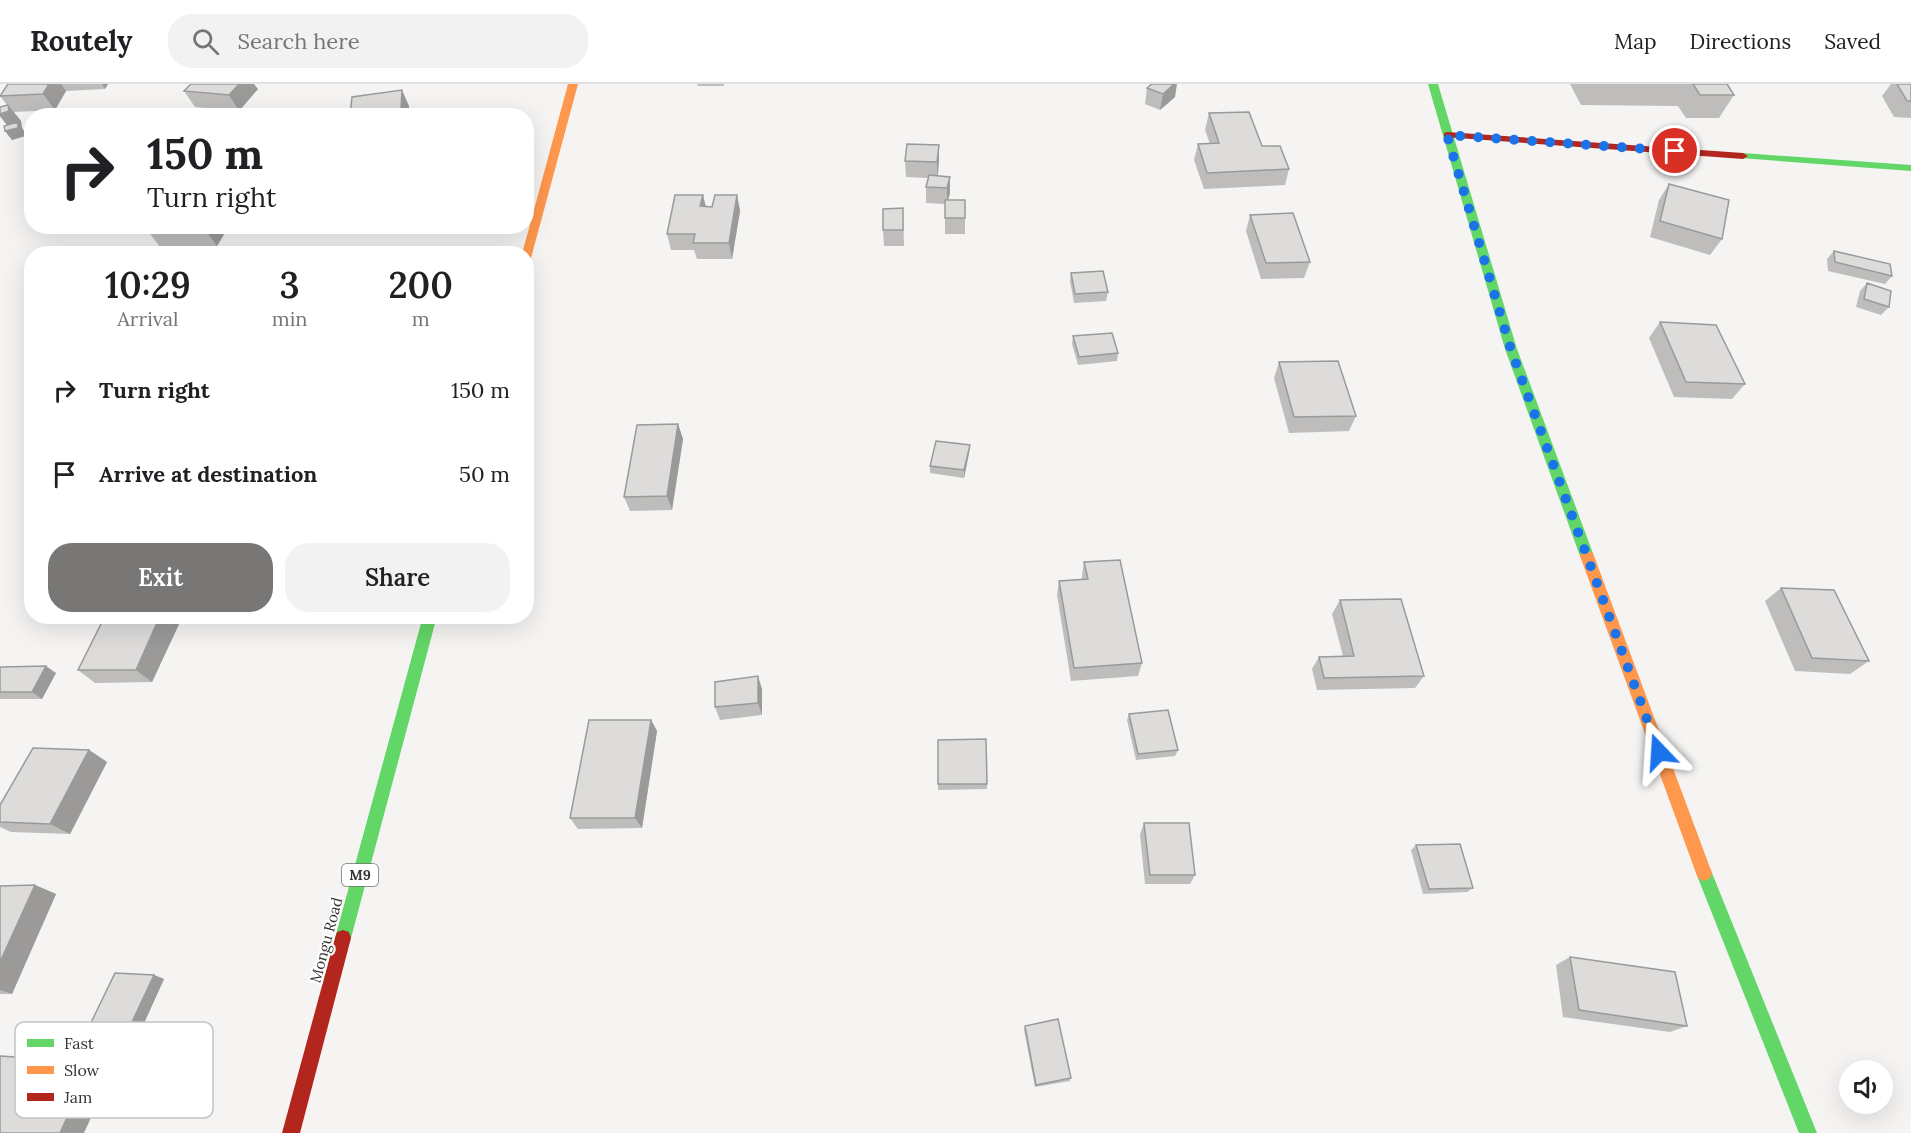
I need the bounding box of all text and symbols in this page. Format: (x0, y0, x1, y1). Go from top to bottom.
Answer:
search box (168, 14, 588, 68)
text: Routely (30, 23, 132, 59)
icon: search (189, 25, 222, 58)
text: Search here (237, 27, 360, 55)
text: Map (1614, 28, 1657, 55)
text: Directions (1690, 28, 1791, 55)
text: Saved (1824, 28, 1881, 55)
pin (1649, 125, 1700, 176)
text: 150 m (147, 127, 263, 181)
icon: right (48, 132, 126, 210)
icon: arrive (1658, 134, 1691, 167)
text: Turn right (147, 180, 276, 214)
text: 10:29 (105, 262, 191, 308)
text: 3 (280, 262, 300, 308)
text: 200 (388, 262, 453, 308)
text: Arrival (117, 306, 178, 331)
text: min (272, 306, 307, 331)
text: m (412, 306, 430, 331)
icon: right (48, 374, 81, 407)
text: Turn right (99, 376, 210, 404)
text: 150 m (451, 376, 510, 404)
icon: arrive (48, 458, 81, 491)
text: Arrive at destination (99, 460, 317, 488)
text: 50 m (459, 460, 510, 488)
button: Exit (48, 543, 273, 612)
button: Share (285, 543, 510, 612)
position arrow (1627, 720, 1691, 784)
road number: M9 (342, 864, 378, 886)
street label: Mongu Road (305, 895, 347, 985)
legend (15, 1022, 213, 1118)
text: Fast (64, 1033, 95, 1053)
text: Slow (64, 1060, 100, 1080)
map controls (1839, 1060, 1893, 1114)
button: sound (1839, 1060, 1893, 1114)
text: Jam (63, 1087, 92, 1107)

